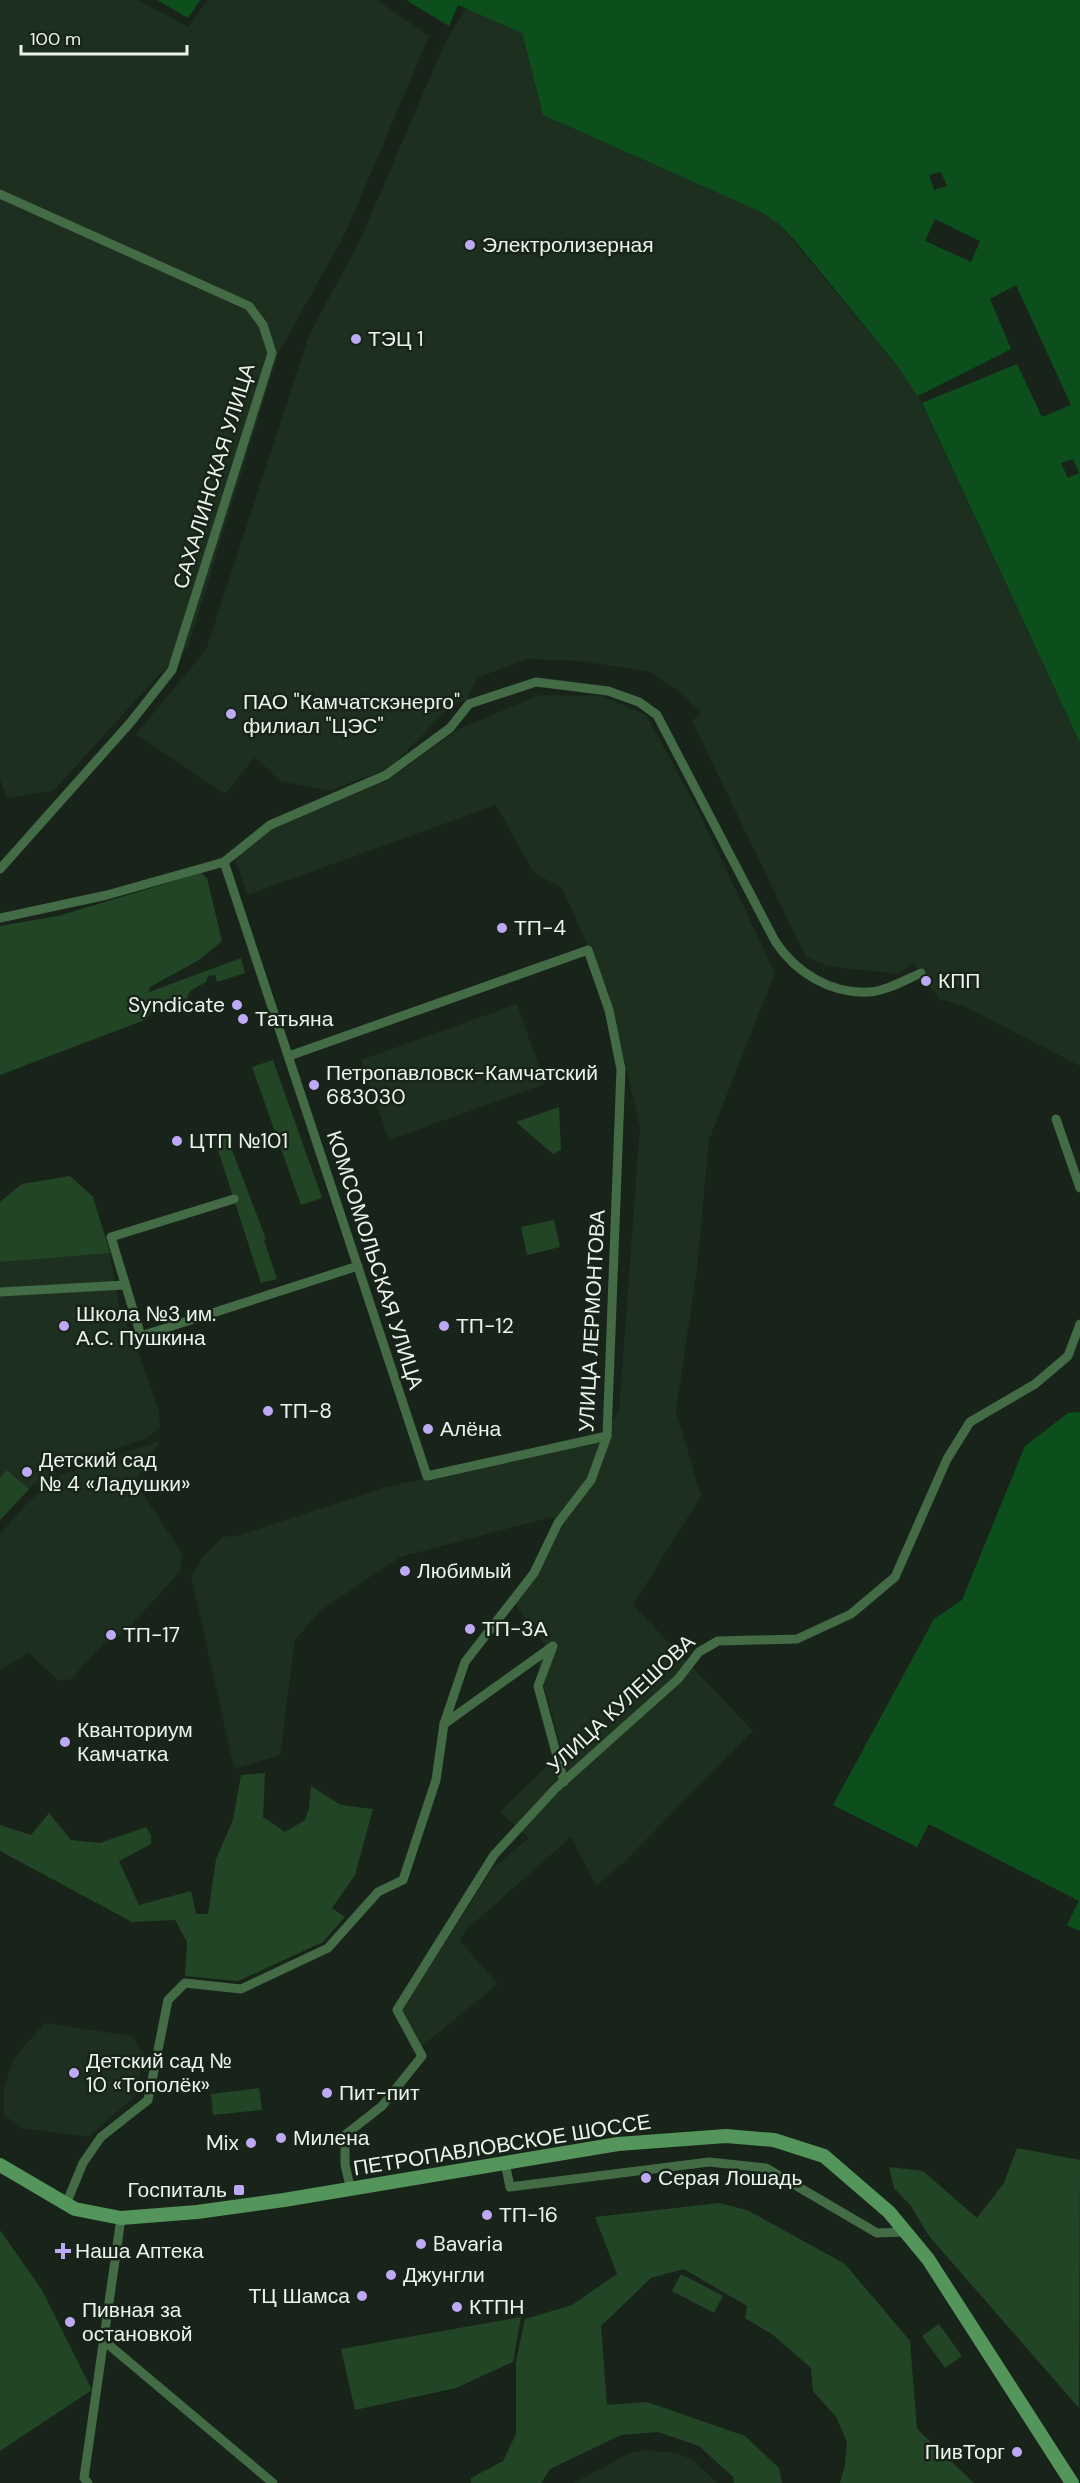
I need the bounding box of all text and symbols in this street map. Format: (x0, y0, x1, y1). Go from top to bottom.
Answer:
scale bar (21, 18, 188, 56)
text: 100 m (30, 27, 81, 51)
place label: Электролизерная (482, 231, 654, 259)
marker: Электролизерная (463, 238, 477, 252)
place label: ТЭЦ 1 (368, 325, 424, 353)
marker: ТЭЦ 1 (349, 332, 363, 346)
street label: САХАЛИНСКАЯ УЛИЦА (166, 360, 262, 592)
place label: ПАО "Камчатскэнерго" филиал "ЦЭС" (243, 688, 460, 740)
marker: ПАО "Камчатскэнерго" филиал "ЦЭС" (224, 707, 238, 721)
place label: ТП-4 (514, 914, 566, 942)
marker: ТП-4 (495, 921, 509, 935)
place label: КПП (938, 967, 980, 995)
marker: КПП (919, 974, 933, 988)
place label: Syndicate (128, 991, 225, 1019)
marker: Syndicate (230, 998, 244, 1012)
place label: Татьяна (255, 1005, 334, 1033)
marker: Татьяна (236, 1012, 250, 1026)
place label: Петропавловск-Камчатский 683030 (326, 1059, 598, 1111)
marker: Петропавловск-Камчатский 683030 (307, 1078, 321, 1092)
place label: ЦТП №101 (189, 1127, 288, 1155)
street label: КОМСОМОЛЬСКАЯ УЛИЦА (320, 1127, 430, 1393)
marker: ЦТП №101 (170, 1134, 184, 1148)
street label: УЛИЦА ЛЕРМОНТОВА (572, 1209, 612, 1433)
place label: Школа №3 им. А.С. Пушкина (76, 1300, 216, 1352)
place label: ТП-12 (456, 1312, 514, 1340)
marker: Школа №3 им. А.С. Пушкина (57, 1319, 71, 1333)
marker: ТП-12 (437, 1319, 451, 1333)
place label: ТП-8 (280, 1397, 332, 1425)
marker: ТП-8 (261, 1404, 275, 1418)
place label: Алёна (440, 1415, 502, 1443)
marker: Алёна (421, 1422, 435, 1436)
place label: Детский сад № 4 «Ладушки» (39, 1446, 190, 1498)
marker: Детский сад № 4 «Ладушки» (20, 1465, 34, 1479)
place label: Любимый (417, 1557, 512, 1585)
marker: Любимый (398, 1564, 412, 1578)
place label: ТП-3А (482, 1615, 548, 1643)
place label: ТП-17 (123, 1621, 180, 1649)
marker: ТП-3А (463, 1622, 477, 1636)
marker: ТП-17 (104, 1628, 118, 1642)
street label: УЛИЦА КУЛЕШОВА (541, 1628, 701, 1780)
place label: Кванториум Камчатка (77, 1716, 193, 1768)
marker: Кванториум Камчатка (58, 1735, 72, 1749)
place label: Детский сад № 10 «Тополёк» (86, 2047, 232, 2099)
marker: Детский сад № 10 «Тополёк» (67, 2066, 81, 2080)
place label: Пит-пит (339, 2079, 420, 2107)
marker: Пит-пит (320, 2086, 334, 2100)
street label: ПЕТРОПАВЛОВСКОЕ ШОССЕ (351, 2108, 653, 2182)
place label: Милена (293, 2124, 370, 2152)
place label: Mix (206, 2129, 239, 2157)
marker: Милена (274, 2131, 288, 2145)
marker: Mix (244, 2136, 258, 2150)
place label: Серая Лошадь (658, 2164, 802, 2192)
marker: Серая Лошадь (639, 2171, 653, 2185)
place label: Госпиталь (127, 2176, 227, 2204)
marker: Госпиталь (232, 2183, 246, 2197)
place label: ТП-16 (499, 2201, 558, 2229)
marker: ТП-16 (480, 2208, 494, 2222)
place label: Bavaria (433, 2230, 503, 2258)
place label: Наша Аптека (75, 2237, 204, 2265)
marker: Bavaria (414, 2237, 428, 2251)
marker: Наша Аптека (56, 2244, 70, 2258)
place label: Джунгли (403, 2261, 485, 2289)
marker: Джунгли (384, 2268, 398, 2282)
place label: ТЦ Шамса (249, 2282, 350, 2310)
marker: ТЦ Шамса (355, 2289, 369, 2303)
place label: КТПН (469, 2293, 524, 2321)
place label: Пивная за остановкой (82, 2296, 193, 2348)
marker: КТПН (450, 2300, 464, 2314)
marker: Пивная за остановкой (63, 2315, 77, 2329)
place label: ПивТорг (925, 2438, 1005, 2466)
marker: ПивТорг (1010, 2445, 1024, 2459)

